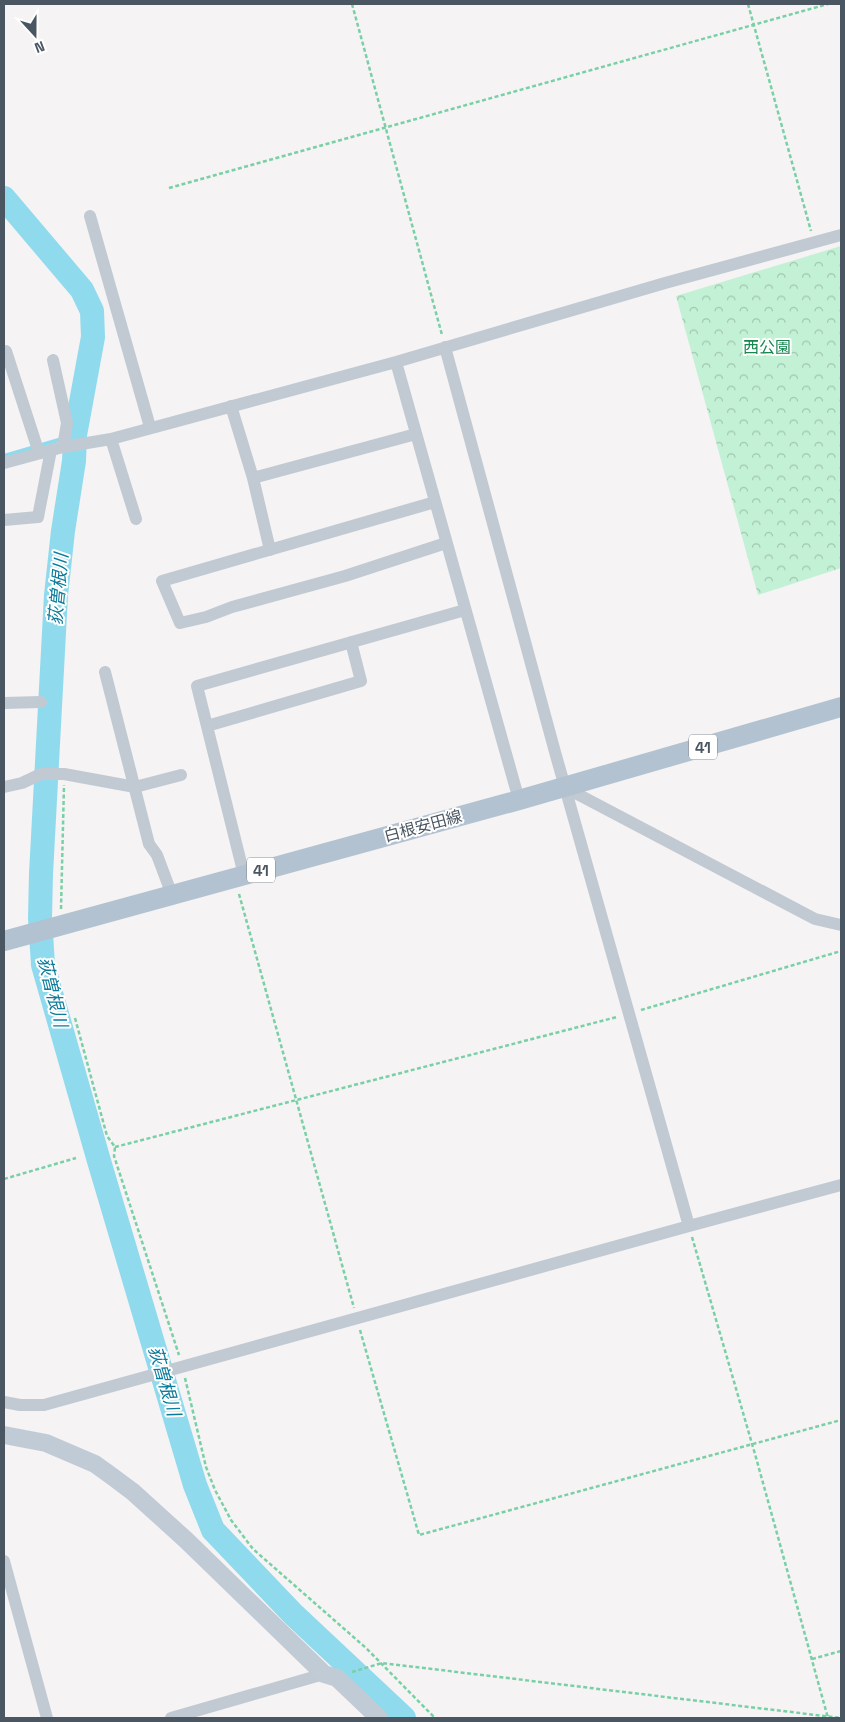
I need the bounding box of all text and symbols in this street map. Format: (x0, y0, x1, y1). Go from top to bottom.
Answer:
north arrow (10, 10, 60, 60)
text: N (32, 37, 47, 57)
park label: 西公園 (743, 337, 791, 358)
water label: 荻曽根川 (43, 550, 73, 626)
road number: 41 (689, 734, 717, 760)
street label: 白根安田線 (382, 806, 464, 846)
road number: 41 (247, 858, 275, 882)
water label: 荻曽根川 (33, 954, 73, 1032)
water label: 荻曽根川 (144, 1343, 187, 1421)

